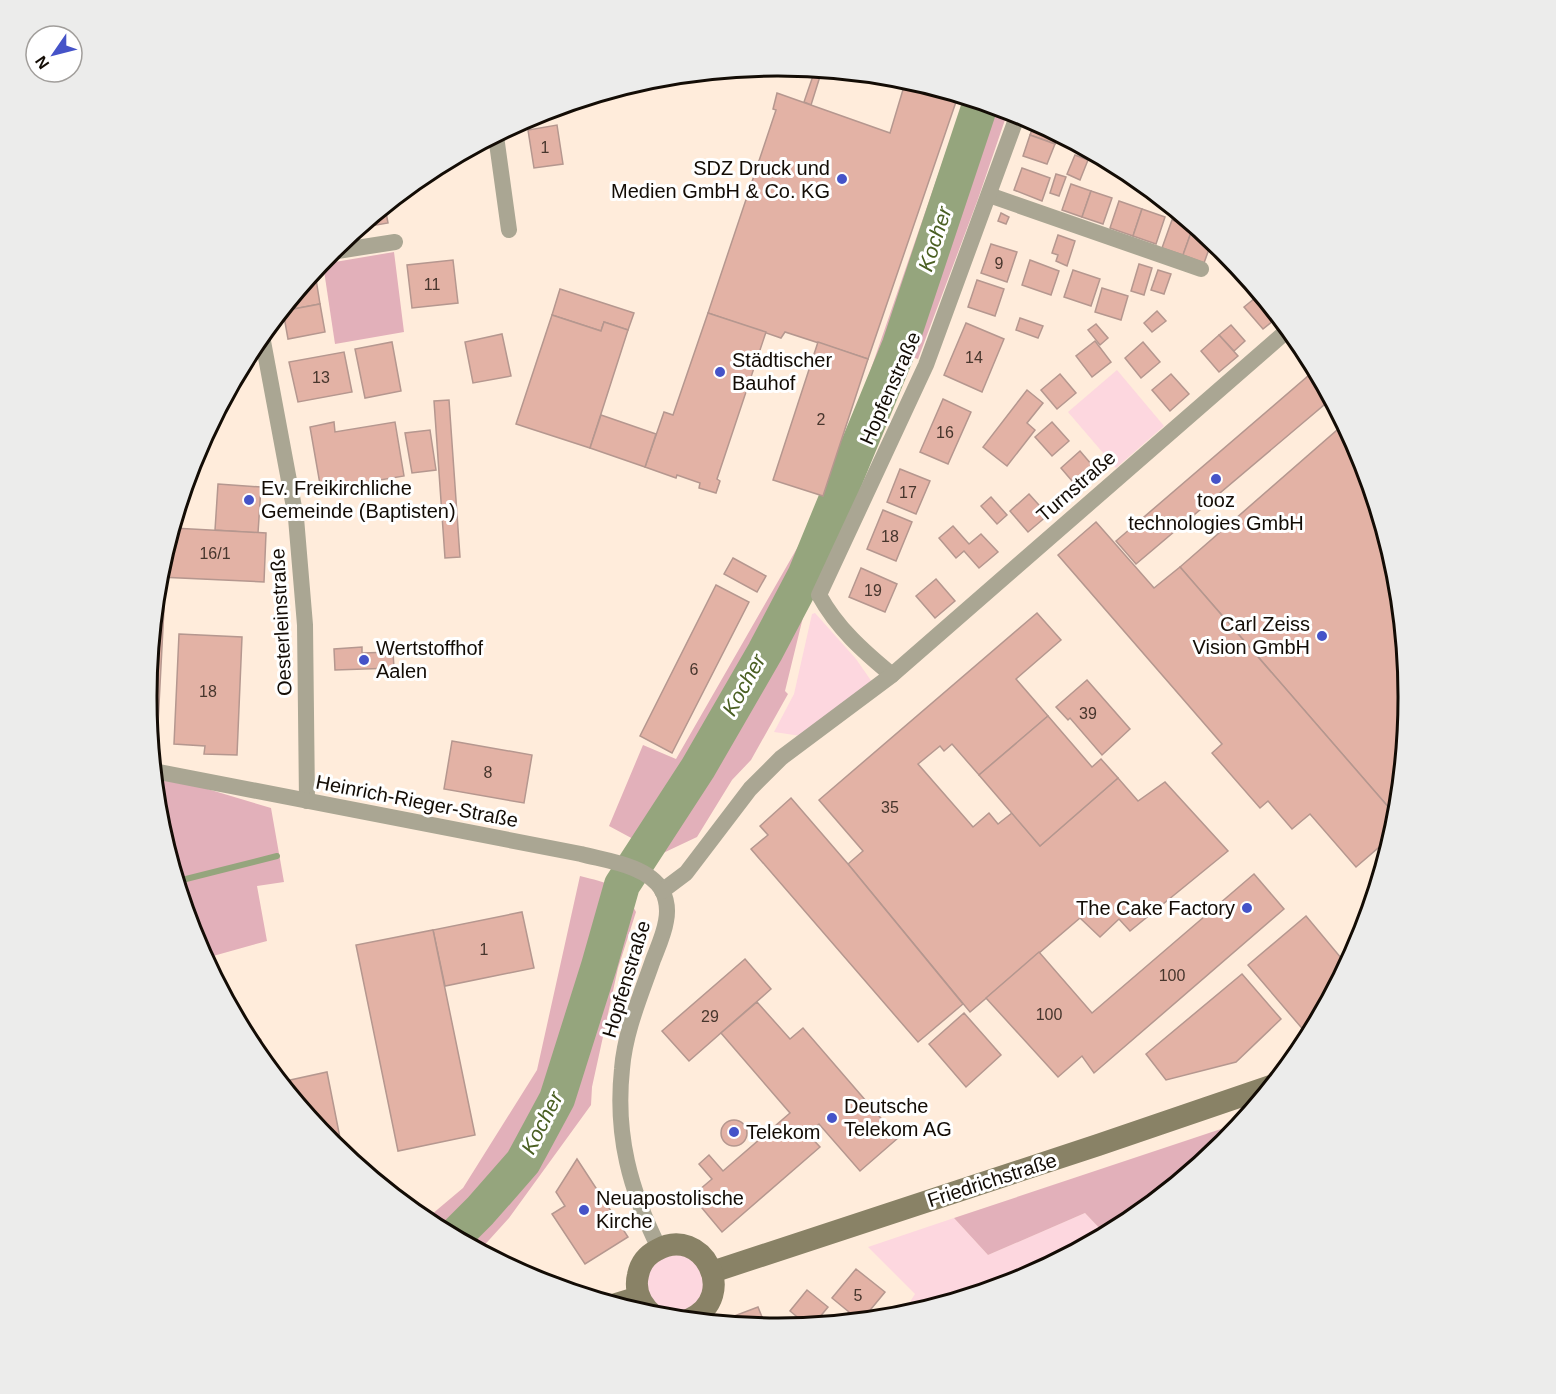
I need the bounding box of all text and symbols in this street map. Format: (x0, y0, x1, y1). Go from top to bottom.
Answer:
north arrow (24, 24, 84, 84)
text: N (32, 53, 52, 72)
house number: 1 (541, 139, 550, 156)
place label: SDZ Druck und Medien GmbH & Co. KG (611, 157, 830, 202)
marker: SDZ Druck und Medien GmbH & Co. KG (835, 172, 849, 186)
water label: Kocher (913, 203, 956, 274)
house number: 9 (995, 255, 1004, 272)
house number: 11 (424, 276, 440, 293)
street label: Hopfenstraße (855, 328, 925, 448)
place label: Städtischer Bauhof (732, 349, 832, 394)
house number: 14 (965, 349, 983, 366)
marker: Städtischer Bauhof (713, 365, 727, 379)
house number: 13 (312, 369, 330, 386)
house number: 2 (817, 411, 826, 428)
house number: 16 (936, 424, 954, 441)
street label: Turnstraße (1032, 446, 1120, 526)
marker: tooz technologies GmbH (1209, 472, 1223, 486)
place label: Ev. Freikirchliche Gemeinde (Baptisten) (261, 477, 456, 522)
house number: 17 (899, 484, 917, 501)
place label: tooz technologies GmbH (1128, 489, 1304, 534)
marker: Ev. Freikirchliche Gemeinde (Baptisten) (242, 493, 256, 507)
house number: 18 (881, 528, 899, 545)
house number: 16/1 (199, 545, 231, 562)
street label: Oesterleinstraße (266, 548, 296, 696)
house number: 19 (864, 582, 882, 599)
place label: Carl Zeiss Vision GmbH (1193, 613, 1310, 658)
marker: Carl Zeiss Vision GmbH (1315, 629, 1329, 643)
place label: Wertstoffhof Aalen (376, 637, 484, 682)
water label: Kocher (717, 649, 770, 719)
marker: Wertstoffhof Aalen (357, 653, 371, 667)
house number: 6 (690, 661, 699, 678)
house number: 18 (199, 683, 217, 700)
house number: 39 (1079, 705, 1097, 722)
house number: 8 (484, 764, 493, 781)
street label: Heinrich-Rieger-Straße (314, 771, 520, 831)
house number: 35 (881, 799, 899, 816)
place label: The Cake Factory (1076, 897, 1235, 919)
marker: The Cake Factory (1240, 901, 1254, 915)
street label: Hopfenstraße (598, 918, 654, 1040)
house number: 1 (480, 941, 489, 958)
house number: 100 (1159, 967, 1185, 984)
house number: 100 (1036, 1006, 1062, 1023)
house number: 29 (701, 1008, 719, 1025)
water label: Kocher (516, 1087, 567, 1158)
place label: Deutsche Telekom AG (844, 1095, 952, 1140)
marker: Deutsche Telekom AG (825, 1111, 839, 1125)
place label: Telekom (746, 1121, 820, 1143)
marker: Telekom (727, 1125, 741, 1139)
street label: Friedrichstraße (925, 1149, 1059, 1211)
place label: Neuapostolische Kirche (596, 1187, 744, 1232)
marker: Neuapostolische Kirche (577, 1203, 591, 1217)
house number: 5 (854, 1287, 863, 1304)

